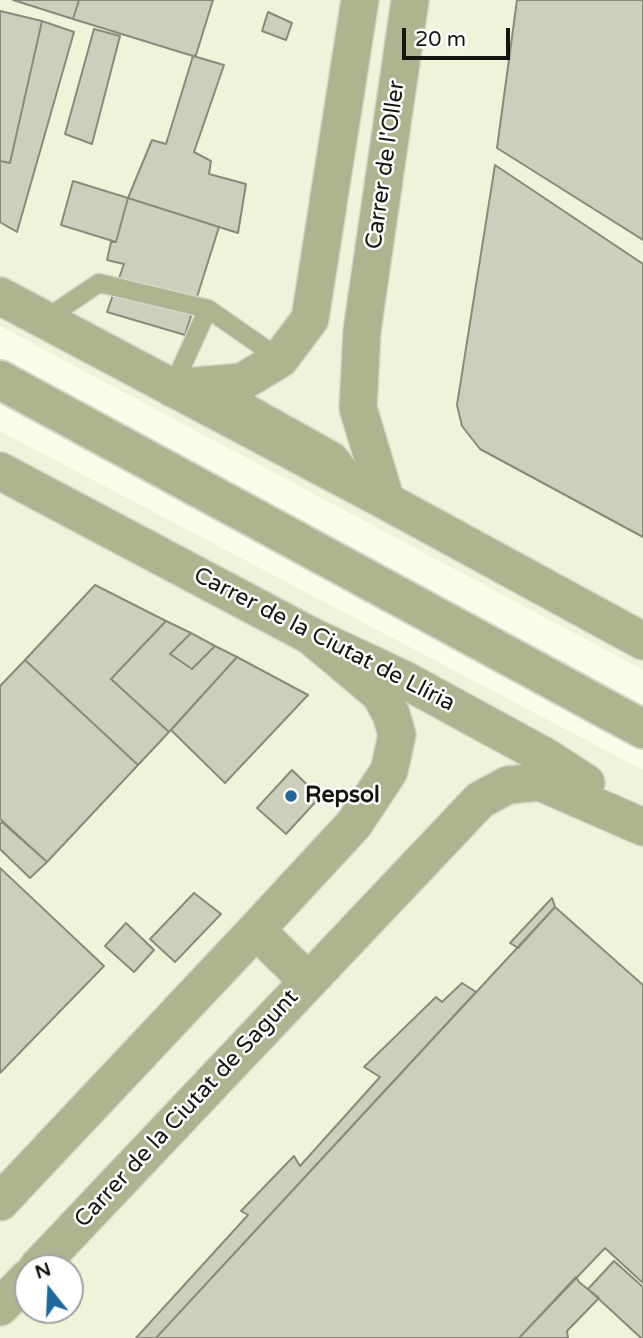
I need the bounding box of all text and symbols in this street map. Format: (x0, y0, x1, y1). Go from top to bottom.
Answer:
scale bar (405, 14, 514, 58)
text: 20 m (415, 27, 466, 52)
street label: Carrer de l'Oller (360, 79, 412, 251)
street label: Carrer de la Ciutat de Llíria (189, 562, 459, 718)
place label: Repsol (305, 782, 380, 810)
marker: Repsol (283, 788, 299, 804)
street label: Carrer de la Ciutat de Sagunt (69, 984, 305, 1234)
north arrow (14, 1254, 84, 1324)
text: N (32, 1258, 54, 1284)

